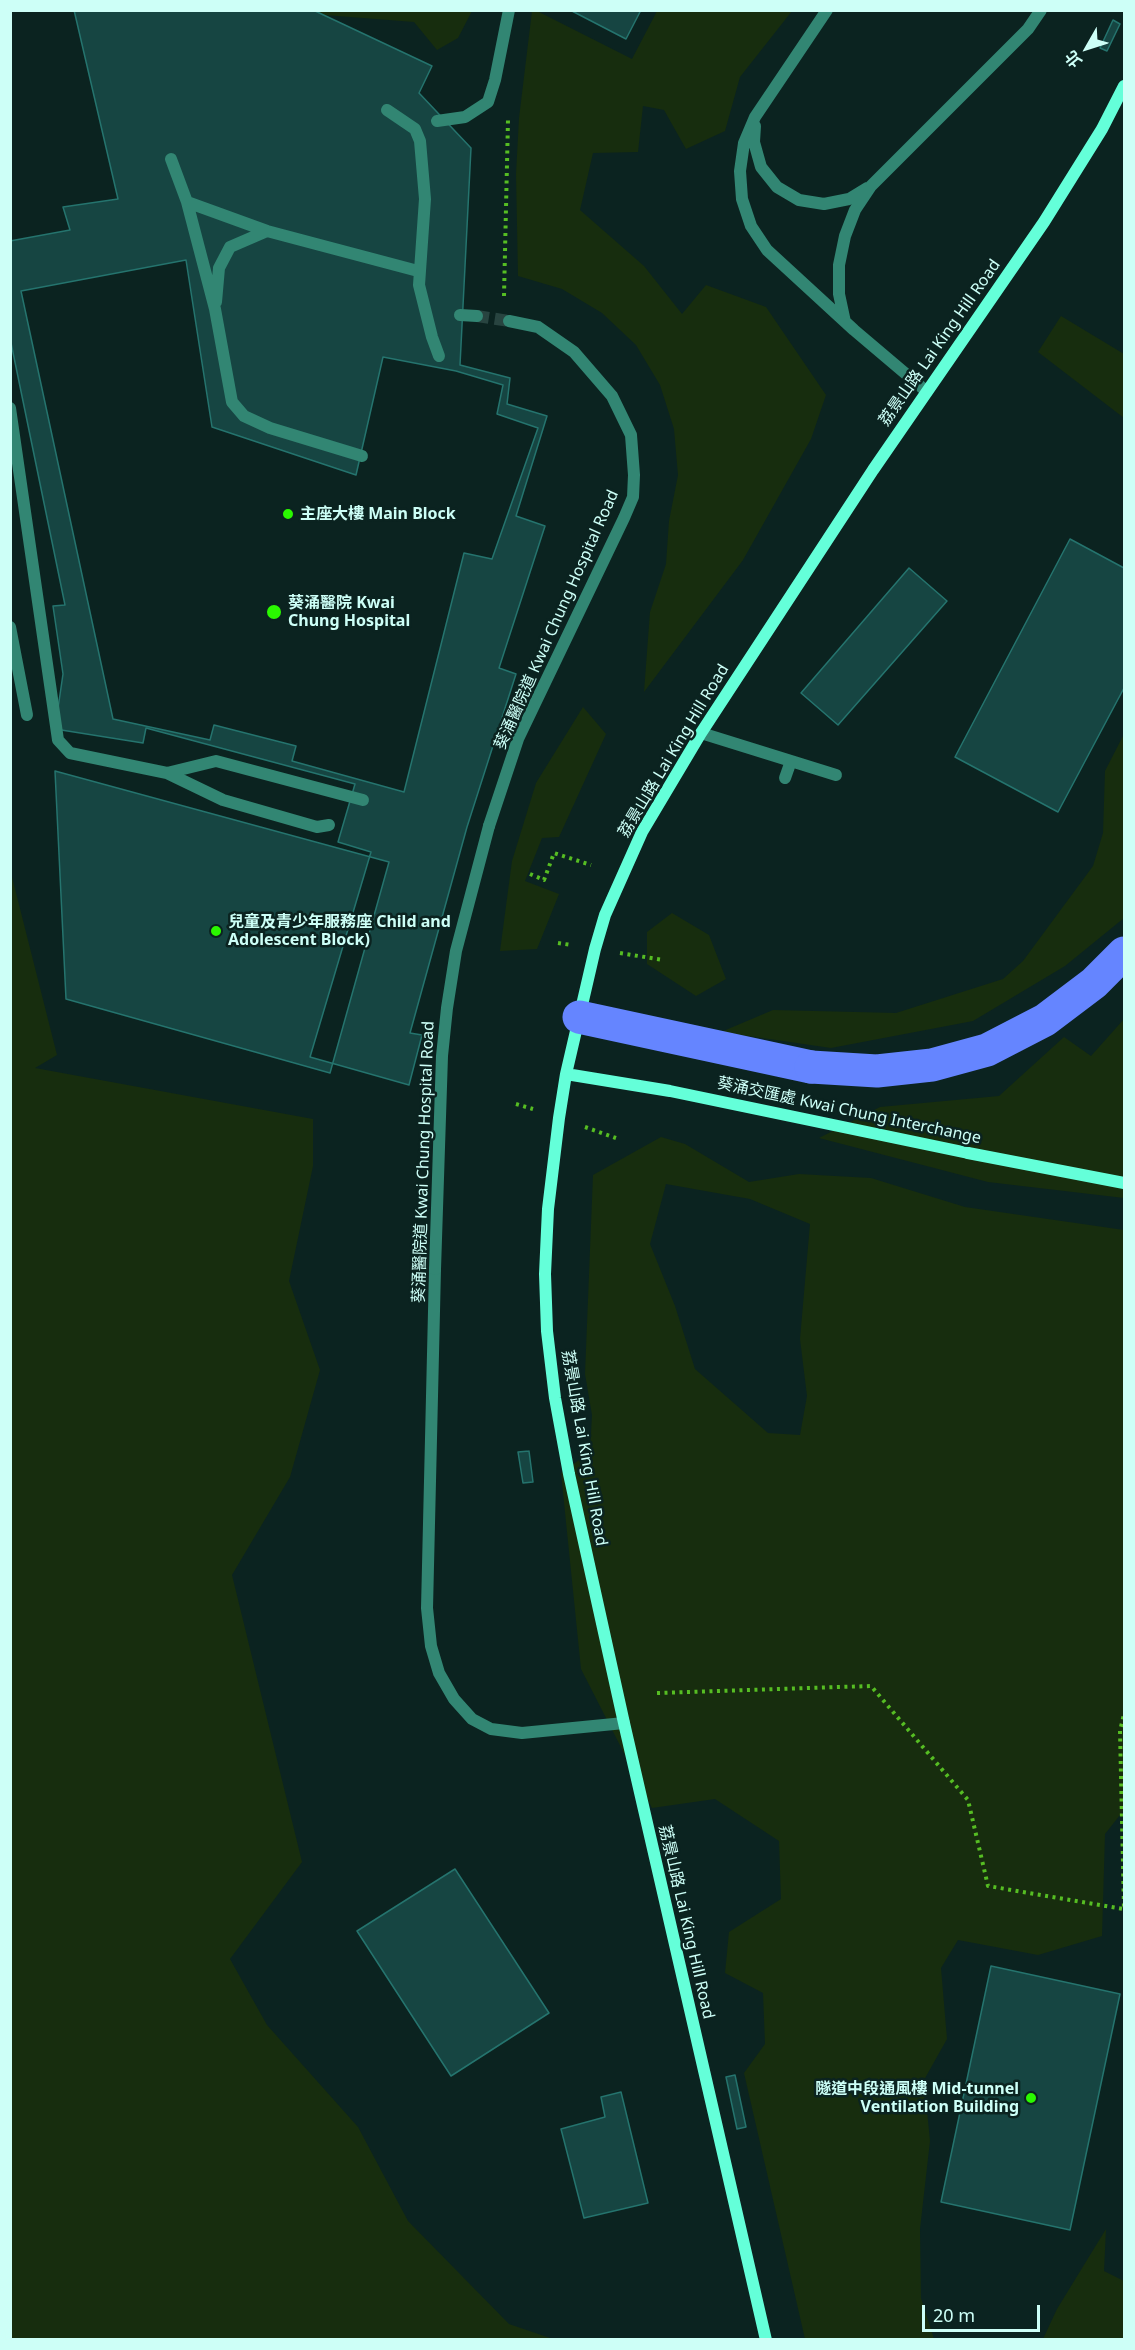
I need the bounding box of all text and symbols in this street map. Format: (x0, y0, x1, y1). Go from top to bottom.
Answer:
north arrow (1057, 18, 1117, 78)
text: 北 (1059, 46, 1087, 72)
street label: 荔景山路 Lai King Hill Road (875, 256, 1005, 430)
street label: 葵涌醫院道 Kwai Chung Hospital Road (491, 487, 623, 753)
place label: 主座大樓 Main Block (300, 504, 456, 524)
marker: 主座大樓 Main Block (281, 507, 295, 521)
place label: 葵涌醫院 Kwai Chung Hospital (288, 593, 410, 631)
marker: 葵涌醫院 Kwai Chung Hospital (265, 603, 283, 621)
street label: 荔景山路 Lai King Hill Road (615, 661, 733, 841)
place label: 兒童及青少年服務座 Child and Adolescent Block) (228, 912, 451, 950)
marker: 兒童及青少年服務座 Child and Adolescent Block) (209, 924, 223, 938)
street label: 葵涌醫院道 Kwai Chung Hospital Road (409, 1021, 439, 1303)
street label: 葵涌交匯處 Kwai Chung Interchange (715, 1074, 983, 1148)
street label: 荔景山路 Lai King Hill Road (557, 1349, 611, 1547)
street label: 荔景山路 Lai King Hill Road (654, 1823, 718, 2021)
place label: 隧道中段通風樓 Mid-tunnel Ventilation Building (815, 2079, 1019, 2117)
marker: 隧道中段通風樓 Mid-tunnel Ventilation Building (1024, 2091, 1038, 2105)
scale bar (925, 2293, 1044, 2331)
text: 20 m (933, 2303, 975, 2327)

